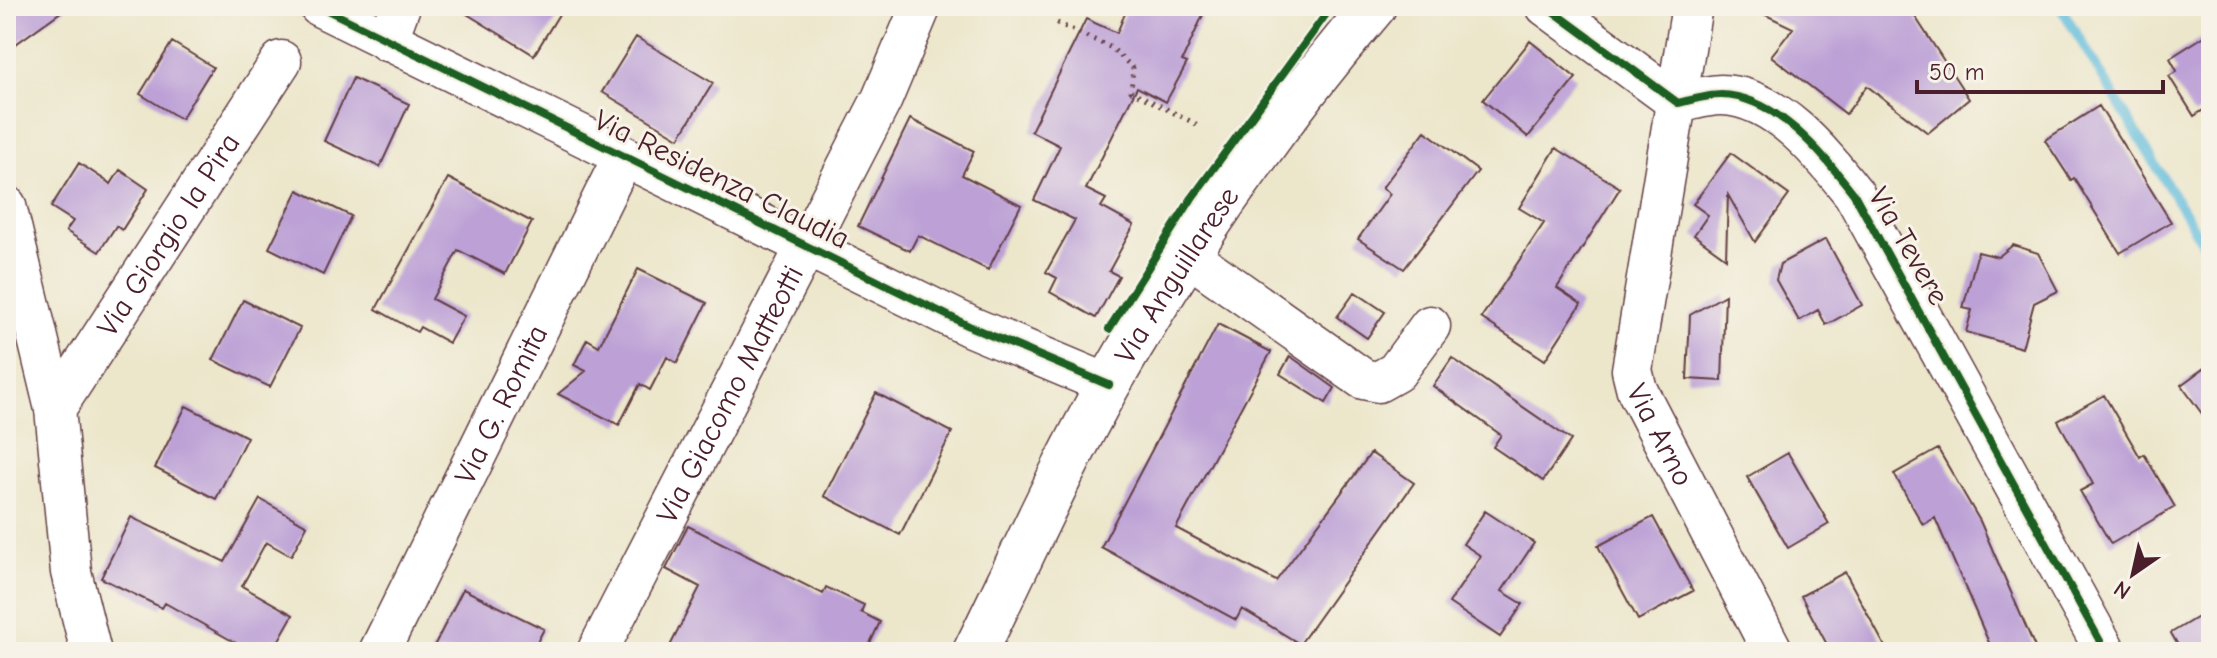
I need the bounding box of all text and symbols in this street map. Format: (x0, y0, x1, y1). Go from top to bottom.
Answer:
scale bar (1917, 44, 2163, 94)
text: 50 m (1929, 58, 1985, 86)
street label: Via Residenza Claudia (588, 102, 855, 256)
street label: Via Giorgio la Pira (90, 127, 247, 343)
street label: Via Anguillarese (1107, 180, 1247, 370)
street label: Via Tevere (1861, 181, 1956, 311)
street label: Via Giacomo Matteotti (649, 260, 811, 529)
street label: Via G. Romita (448, 319, 555, 490)
street label: Via Arno (1619, 378, 1701, 492)
north arrow (2093, 534, 2173, 614)
text: N (2109, 575, 2136, 605)

